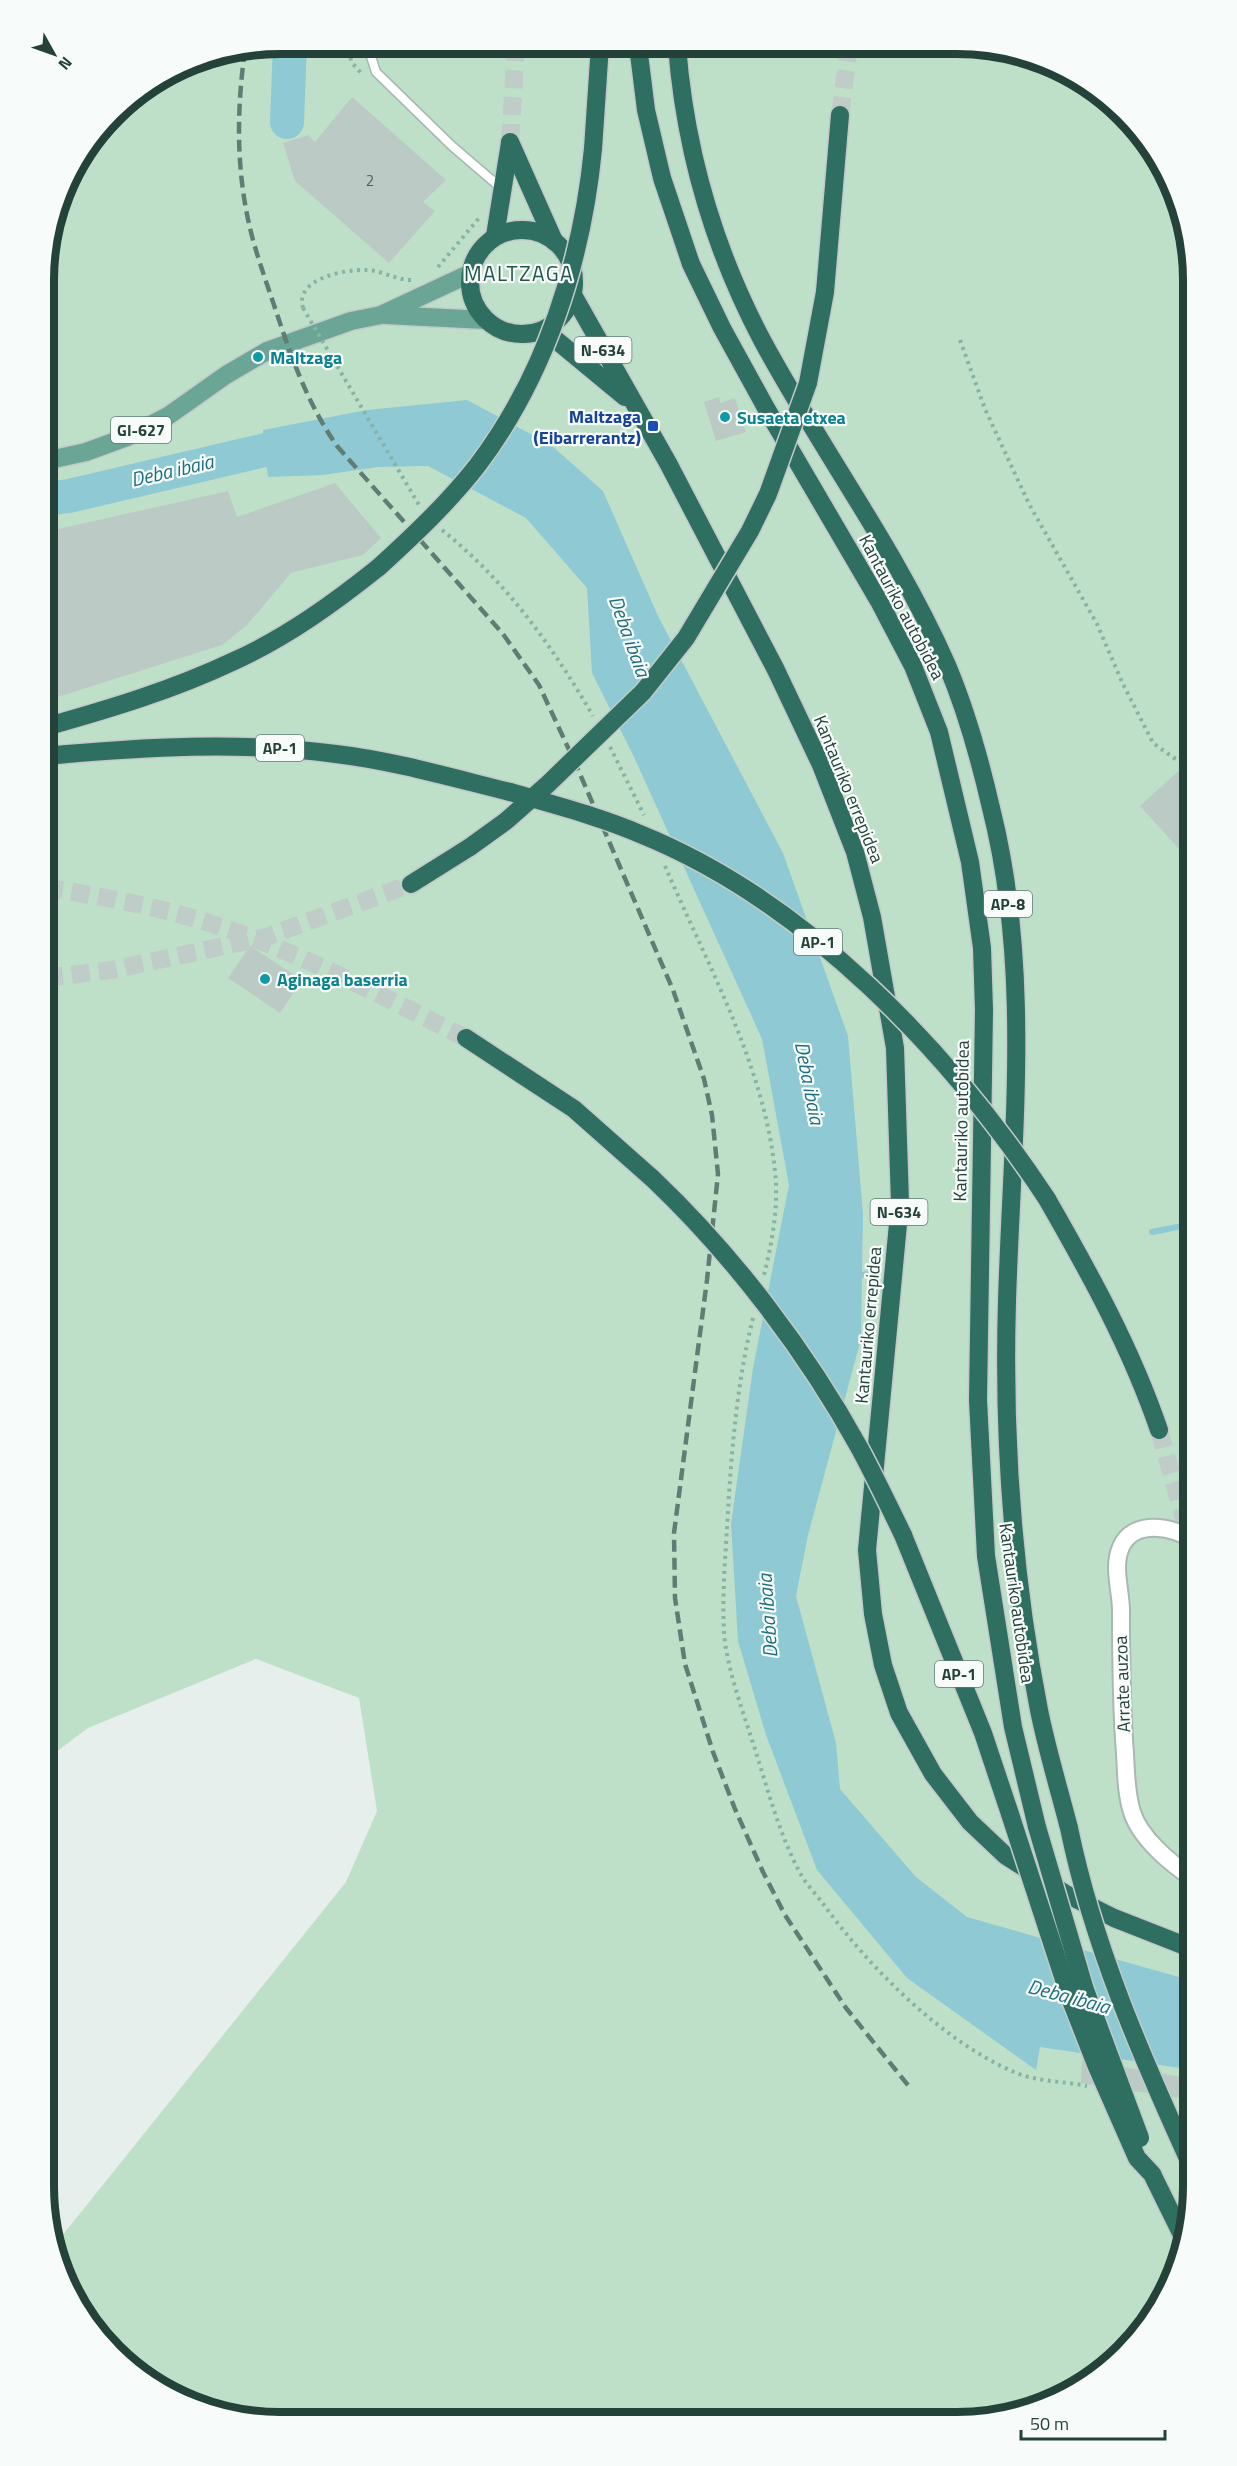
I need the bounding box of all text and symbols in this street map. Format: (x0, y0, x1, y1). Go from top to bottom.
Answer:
north arrow (24, 24, 84, 84)
text: N (53, 52, 78, 76)
house number: 2 (366, 169, 374, 192)
district label: MALTZAGA (464, 257, 574, 289)
road number: N-634 (574, 337, 632, 363)
place label: Maltzaga (270, 344, 342, 371)
marker: Maltzaga (251, 350, 265, 364)
place label: Maltzaga (Eibarrerantz) (533, 403, 641, 451)
place label: Susaeta etxea (737, 404, 846, 431)
marker: Susaeta etxea (718, 410, 732, 424)
road number: GI-627 (111, 417, 171, 443)
marker: Maltzaga (Eibarrerantz) (646, 419, 660, 433)
water label: Deba ibaia (128, 445, 217, 495)
street label: Kantauriko autobidea (852, 529, 952, 685)
water label: Deba ibaia (601, 591, 659, 682)
street label: Kantauriko errepidea (807, 711, 891, 867)
road number: AP-1 (256, 735, 304, 761)
road number: AP-8 (984, 891, 1032, 917)
road number: AP-1 (794, 929, 842, 955)
place label: Aginaga baserria (277, 966, 408, 993)
marker: Aginaga baserria (258, 972, 272, 986)
water label: Deba ibaia (787, 1039, 833, 1128)
street label: Kantauriko autobidea (946, 1040, 976, 1202)
road number: N-634 (870, 1199, 928, 1225)
street label: Kantauriko errepidea (848, 1245, 888, 1405)
street label: Kantauriko autobidea (992, 1521, 1042, 1685)
water label: Deba ibaia (749, 1572, 785, 1659)
street label: Arrate auzoa (1107, 1635, 1137, 1733)
road number: AP-1 (935, 1661, 983, 1687)
water label: Deba ibaia (1024, 1970, 1115, 2022)
scale bar (1021, 2403, 1165, 2441)
text: 50 m (1030, 2410, 1069, 2437)

